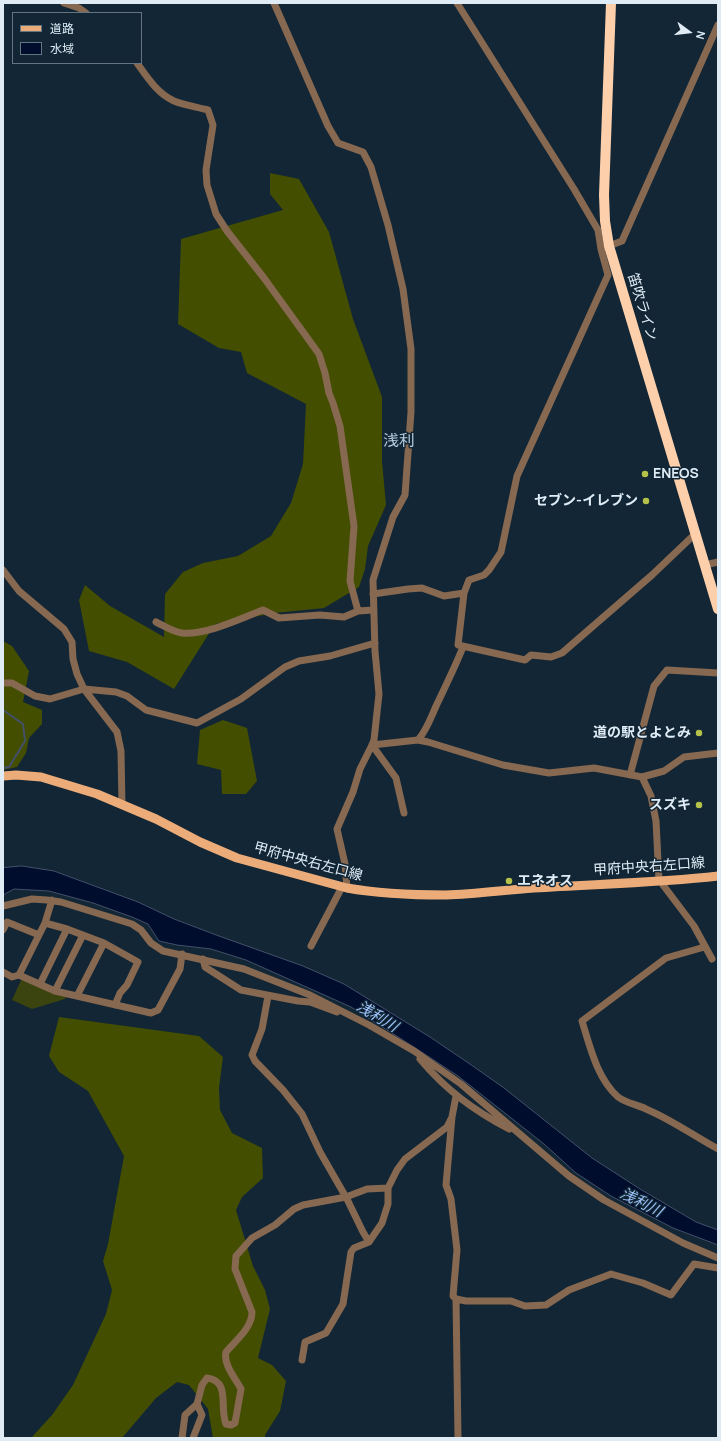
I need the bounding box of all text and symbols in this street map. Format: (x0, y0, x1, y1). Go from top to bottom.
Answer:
legend (12, 12, 142, 64)
north arrow (669, 12, 709, 52)
text: 道路 (50, 20, 74, 37)
text: N (693, 29, 709, 41)
text: 水域 (50, 40, 74, 57)
street label: 笛吹ライン (624, 271, 660, 343)
district label: 浅利 (383, 432, 415, 452)
place label: ENEOS (653, 466, 699, 482)
marker: ENEOS (640, 469, 650, 479)
place label: セブン-イレブン (534, 493, 638, 509)
marker: セブン-イレブン (641, 496, 651, 506)
place label: 道の駅とよとみ (593, 725, 691, 741)
marker: 道の駅とよとみ (694, 728, 704, 738)
place label: スズキ (649, 797, 691, 813)
marker: スズキ (694, 800, 704, 810)
street label: 甲府中央右左口線 (252, 839, 364, 885)
street label: 甲府中央右左口線 (593, 855, 705, 879)
place label: エネオス (517, 873, 573, 889)
marker: エネオス (504, 876, 514, 886)
water label: 浅利川 (353, 998, 401, 1036)
water label: 浅利川 (617, 1185, 665, 1221)

